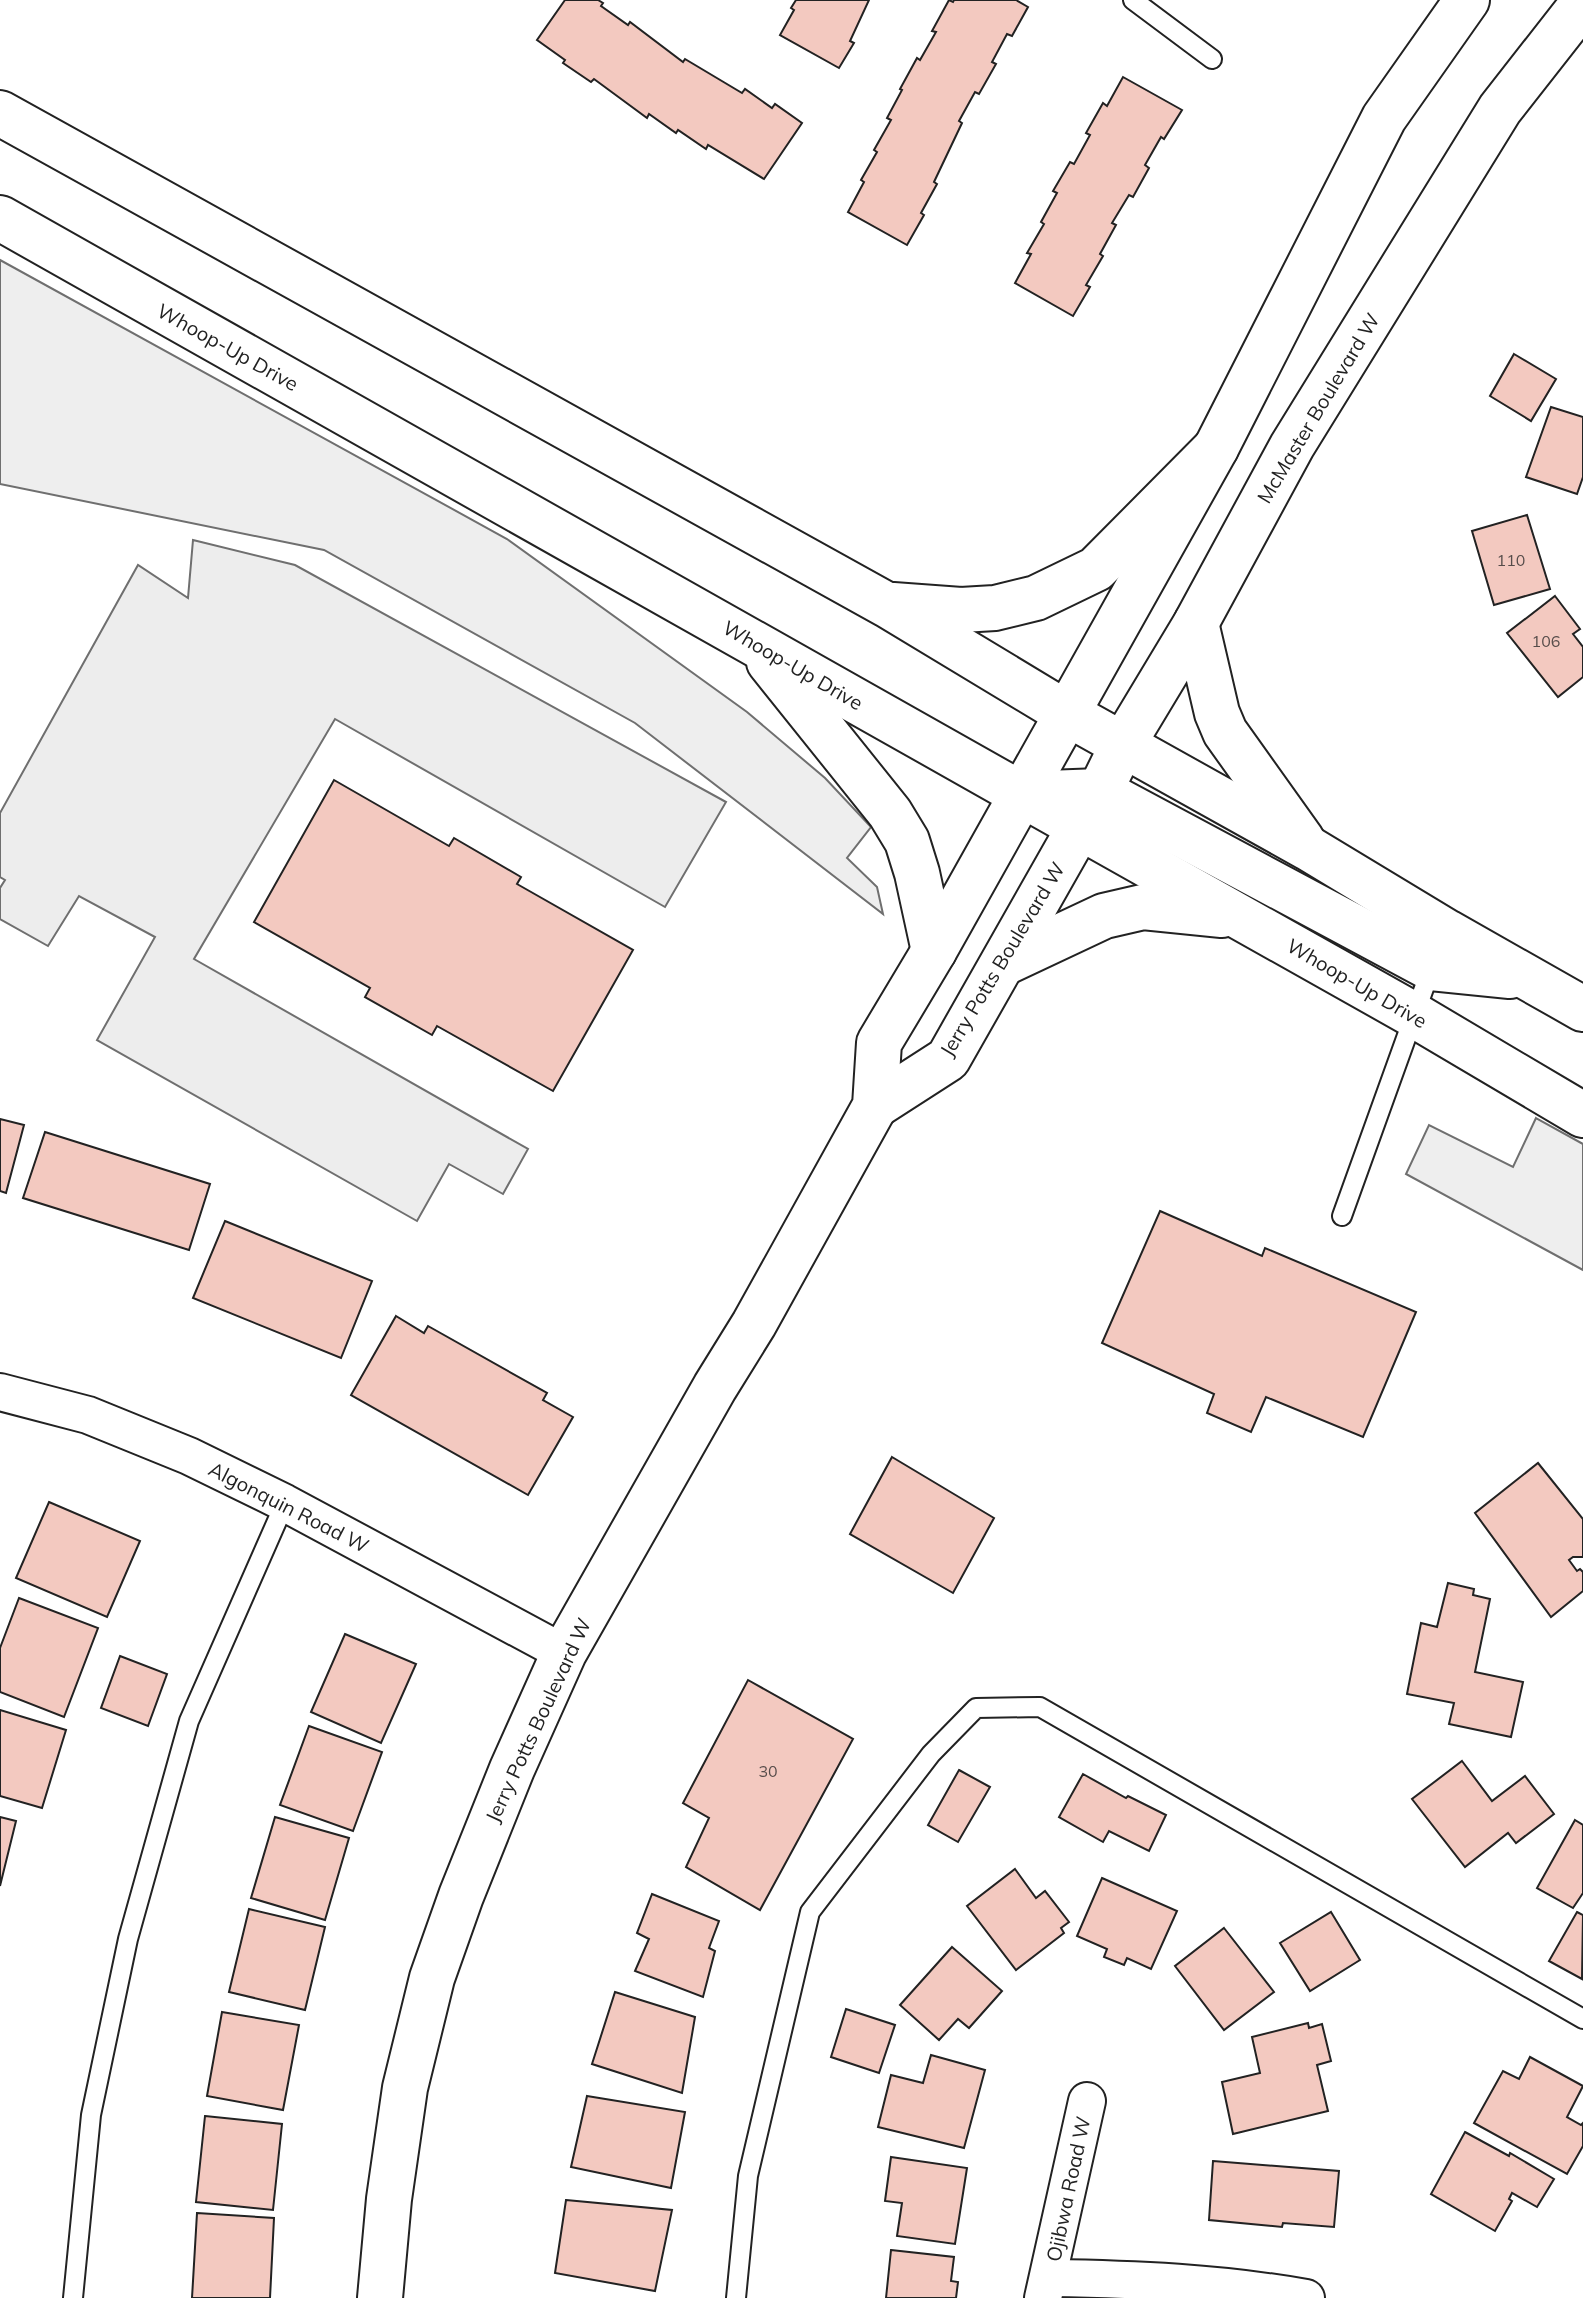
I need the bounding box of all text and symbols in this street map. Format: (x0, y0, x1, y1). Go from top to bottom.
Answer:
street label: Whoop-Up Drive (153, 298, 303, 396)
street label: McMaster Boulevard W (1251, 308, 1385, 508)
house number: 110 (1497, 550, 1525, 570)
street label: Whoop-Up Drive (718, 615, 868, 715)
house number: 106 (1532, 631, 1560, 651)
street label: Jerry Potts Boulevard W (934, 857, 1070, 1061)
street label: Whoop-Up Drive (1282, 933, 1432, 1033)
street label: Algonquin Road W (205, 1456, 373, 1558)
street label: Jerry Potts Boulevard W (480, 1614, 596, 1826)
house number: 30 (758, 1761, 778, 1781)
street label: Ojibwa Road W (1040, 2114, 1096, 2264)

